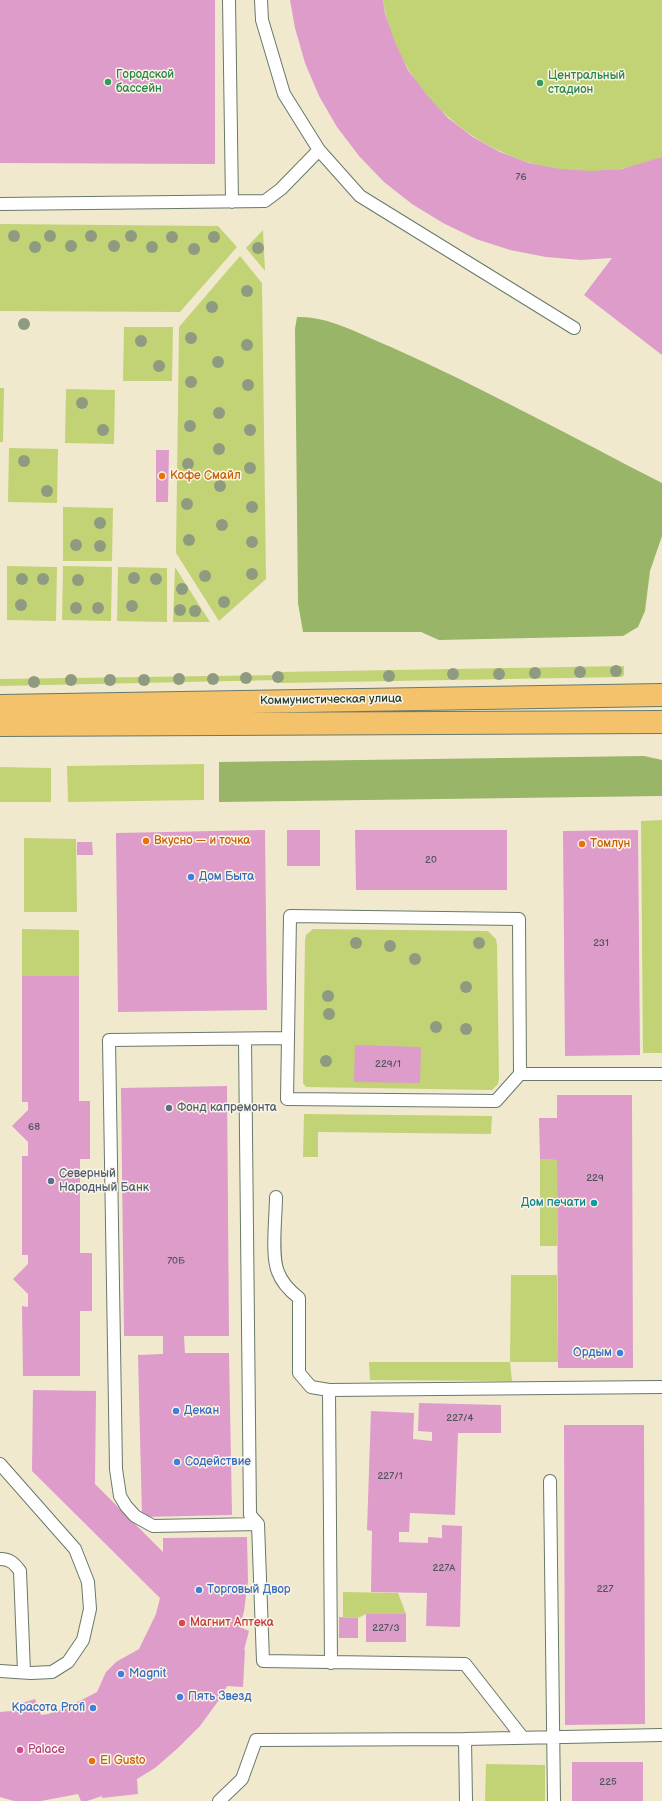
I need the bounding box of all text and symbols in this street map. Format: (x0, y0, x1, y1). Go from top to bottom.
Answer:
place label: Городской бассейн (116, 68, 174, 96)
place label: Центральный стадион (548, 69, 625, 97)
marker: Городской бассейн (103, 77, 113, 87)
marker: Центральный стадион (535, 78, 545, 88)
house number: 76 (515, 171, 527, 183)
place label: Кофе Смайл (170, 469, 241, 483)
marker: Кофе Смайл (157, 471, 167, 481)
street label: Коммунистическая улица (260, 692, 402, 708)
place label: Вкусно — и точка (154, 834, 250, 848)
marker: Вкусно — и точка (141, 836, 151, 846)
place label: Томлун (590, 837, 630, 851)
marker: Томлун (577, 839, 587, 849)
house number: 20 (425, 854, 437, 866)
place label: Дом Быта (199, 870, 254, 884)
marker: Дом Быта (186, 872, 196, 882)
house number: 231 (593, 937, 609, 949)
house number: 229/1 (375, 1058, 401, 1070)
place label: Фонд капремонта (177, 1101, 277, 1115)
marker: Фонд капремонта (164, 1103, 174, 1113)
house number: 68 (28, 1121, 40, 1133)
place label: Северный Народный Банк (59, 1167, 149, 1195)
house number: 229 (586, 1172, 604, 1184)
marker: Северный Народный Банк (46, 1176, 56, 1186)
place label: Дом печати (521, 1196, 586, 1210)
marker: Дом печати (589, 1198, 599, 1208)
house number: 70Б (167, 1255, 185, 1267)
place label: Ордым (573, 1346, 612, 1360)
marker: Ордым (615, 1348, 625, 1358)
place label: Декан (184, 1404, 219, 1418)
marker: Декан (171, 1406, 181, 1416)
house number: 227/4 (446, 1412, 474, 1424)
place label: Содействие (185, 1455, 251, 1469)
marker: Содействие (172, 1457, 182, 1467)
house number: 227/1 (377, 1470, 403, 1482)
house number: 227А (433, 1562, 455, 1574)
place label: Торговый Двор (207, 1583, 290, 1597)
house number: 227 (597, 1583, 613, 1595)
marker: Торговый Двор (194, 1585, 204, 1595)
place label: Магнит Аптека (190, 1616, 274, 1630)
marker: Магнит Аптека (177, 1618, 187, 1628)
house number: 227/3 (372, 1622, 400, 1634)
place label: Magnit (129, 1667, 166, 1681)
marker: Magnit (116, 1669, 126, 1679)
place label: Пять Звезд (188, 1690, 251, 1704)
marker: Пять Звезд (175, 1692, 185, 1702)
place label: Красота Profi (12, 1701, 85, 1715)
marker: Красота Profi (88, 1703, 98, 1713)
place label: Palace (28, 1743, 65, 1757)
marker: Palace (15, 1745, 25, 1755)
place label: El Gusto (100, 1754, 146, 1768)
marker: El Gusto (87, 1756, 97, 1766)
house number: 225 (599, 1776, 617, 1788)

